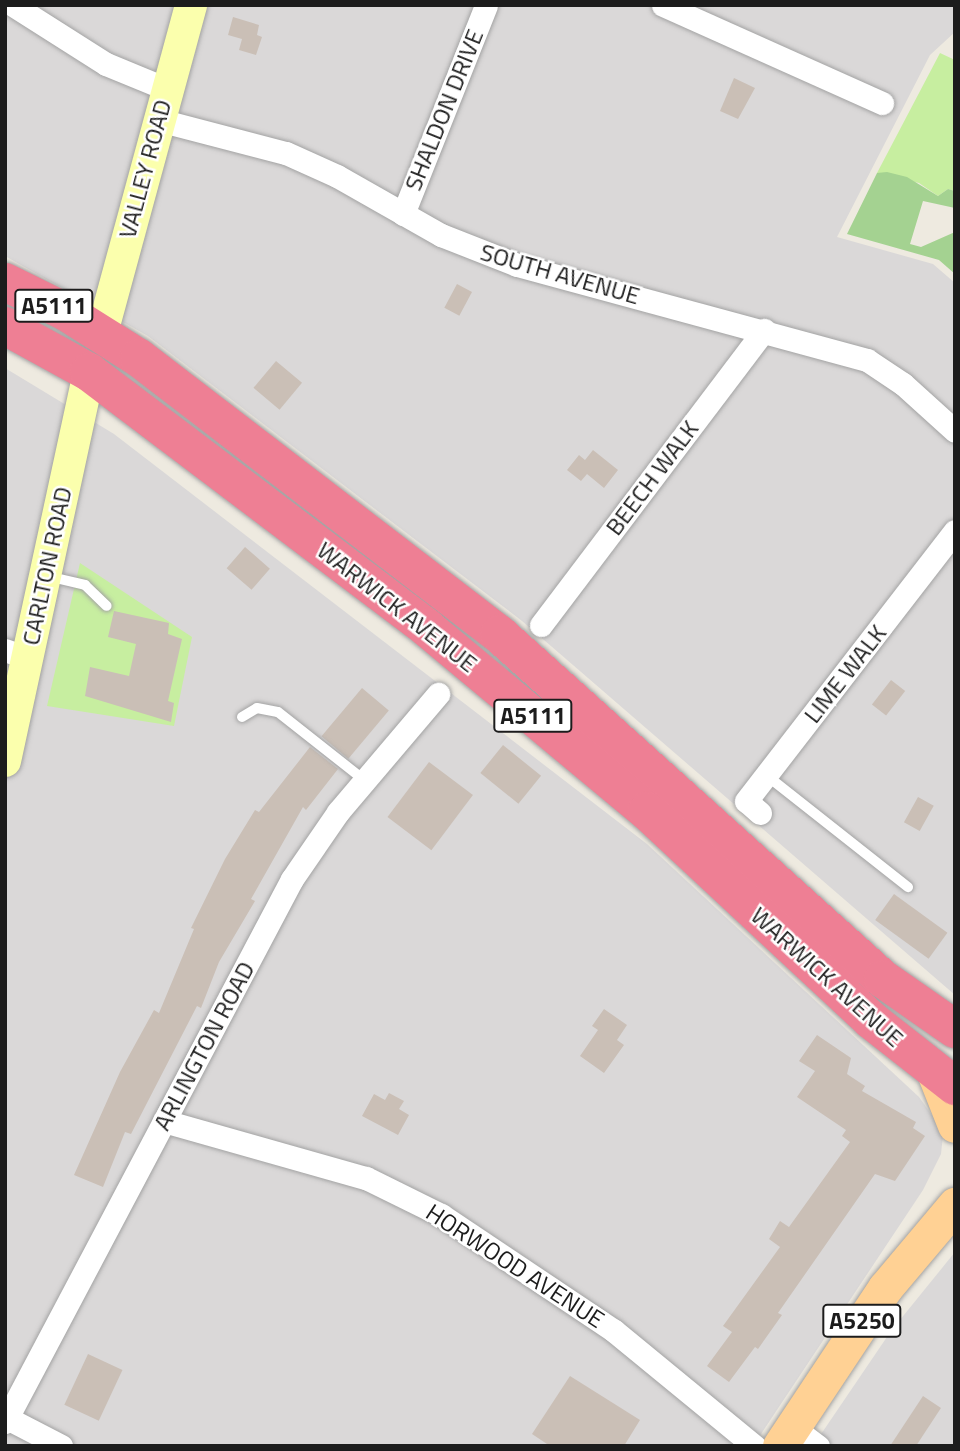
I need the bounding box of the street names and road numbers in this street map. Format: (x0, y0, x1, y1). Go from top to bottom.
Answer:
street label: SHALDON DRIVE (399, 25, 489, 195)
street label: VALLEY ROAD (113, 97, 177, 241)
street label: SOUTH AVENUE (477, 238, 643, 310)
road number: A5111 (14, 286, 94, 326)
street label: BEECH WALK (600, 415, 704, 541)
street label: CARLTON ROAD (16, 484, 78, 648)
street label: WARWICK AVENUE (311, 536, 483, 678)
street label: LIME WALK (798, 619, 892, 729)
road number: A5111 (493, 696, 573, 736)
street label: WARWICK AVENUE (745, 901, 909, 1053)
street label: ARLINGTON ROAD (147, 957, 261, 1135)
street label: HORWOOD AVENUE (421, 1198, 609, 1334)
road number: A5250 (822, 1302, 902, 1340)

